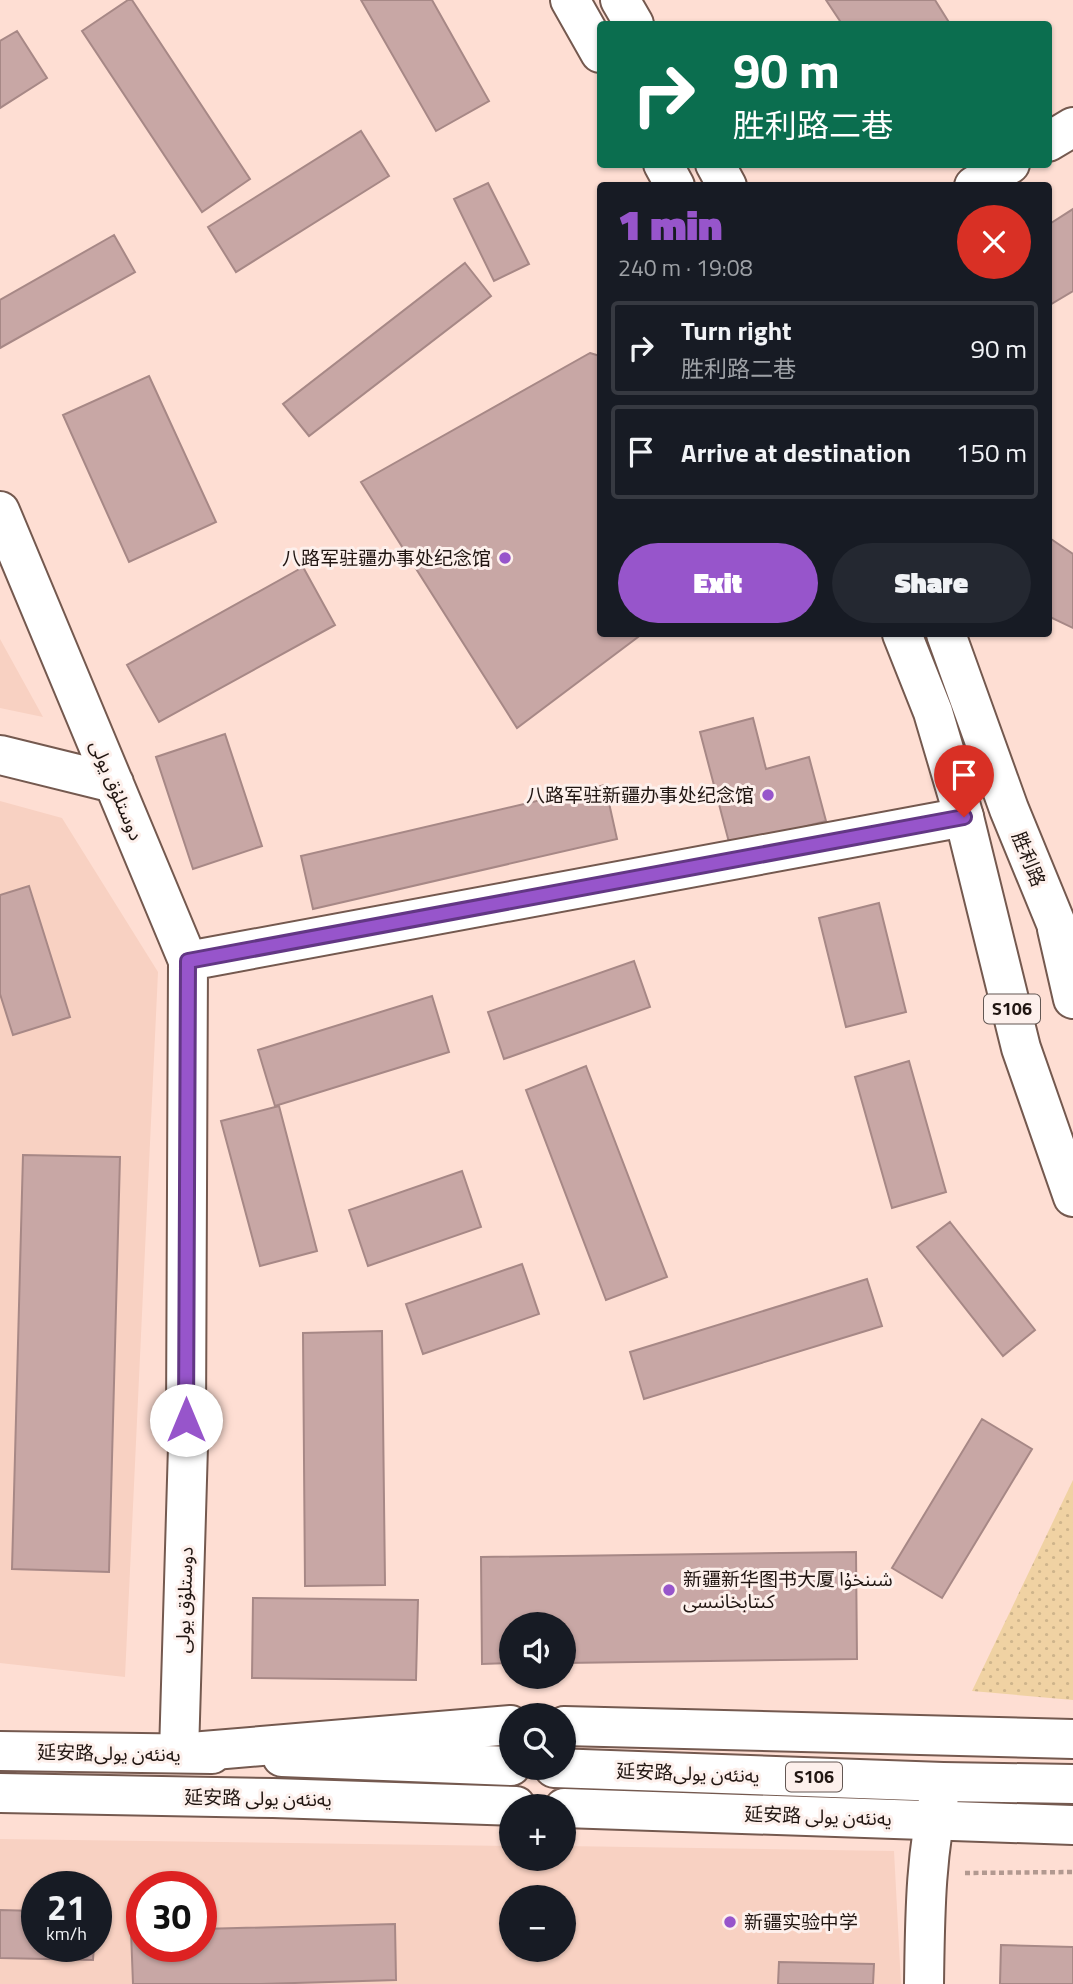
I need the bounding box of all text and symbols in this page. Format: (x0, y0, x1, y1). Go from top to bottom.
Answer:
text: 90 m (733, 32, 840, 107)
icon: right (618, 49, 709, 140)
text: 胜利路二巷 (733, 101, 893, 149)
text: 1 min (618, 192, 722, 256)
button: close (957, 205, 1031, 279)
text: 240 m · 19:08 (618, 250, 753, 285)
text: Turn right (681, 311, 792, 350)
icon: right (622, 329, 660, 367)
text: 90 m (970, 329, 1027, 368)
text: 胜利路二巷 (681, 351, 796, 386)
icon: arrive (622, 433, 660, 471)
text: Arrive at destination (681, 433, 911, 472)
text: 150 m (956, 433, 1027, 472)
place label: 八路军驻疆办事处纪念馆 (282, 543, 491, 572)
button: Exit (618, 543, 818, 623)
button: Share (832, 543, 1031, 623)
marker: 八路军驻疆办事处纪念馆 (497, 550, 513, 566)
street label: دوستلۇق يولى (83, 735, 152, 845)
pin (934, 745, 994, 817)
icon: arrive (945, 756, 983, 794)
place label: 八路军驻新疆办事处纪念馆 (526, 780, 754, 809)
marker: 八路军驻新疆办事处纪念馆 (760, 787, 776, 803)
street label: 胜利路 (1005, 827, 1054, 891)
road number: S106 (984, 994, 1040, 1024)
position arrow (149, 1383, 223, 1457)
street label: دوستلۇق يولى (167, 1546, 200, 1654)
place label: 新疆新华图书大厦 شىنخۇا كىتابخانىسى (683, 1564, 893, 1615)
marker: 新疆新华图书大厦 شىنخۇا كىتابخانىسى (661, 1582, 677, 1598)
map controls (499, 1612, 576, 1962)
button: sound (499, 1612, 576, 1689)
button: search (499, 1703, 576, 1780)
street label: 延安路يەنئەن يولى (37, 1737, 181, 1768)
street label: 延安路يەنئەن يولى (616, 1756, 760, 1789)
road number: S106 (786, 1762, 842, 1792)
street label: 延安路 يەنئەن يولى (184, 1782, 332, 1813)
button: + (499, 1794, 576, 1871)
street label: 延安路 يەنئەن يولى (744, 1798, 892, 1833)
speed limit sign: 30 (126, 1871, 217, 1962)
text: 21 (47, 1880, 86, 1934)
button: − (499, 1885, 576, 1962)
place label: 新疆实验中学 (744, 1907, 858, 1936)
marker: 新疆实验中学 (722, 1914, 738, 1930)
text: km/h (46, 1920, 87, 1947)

